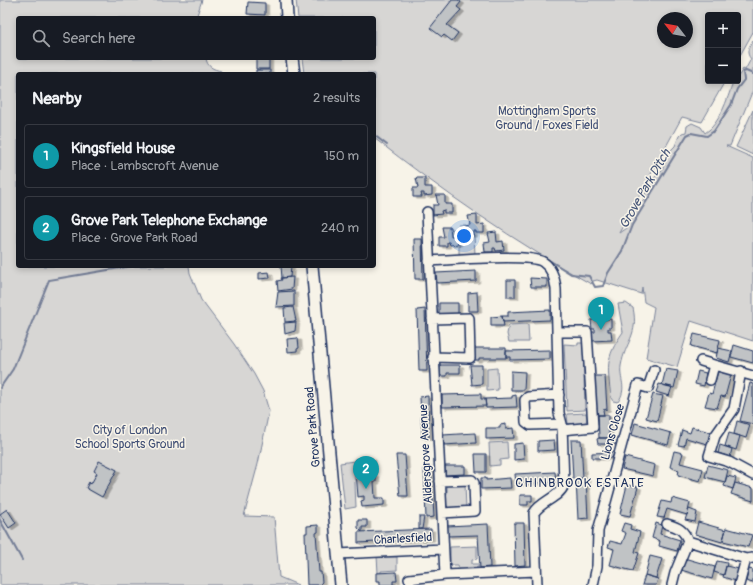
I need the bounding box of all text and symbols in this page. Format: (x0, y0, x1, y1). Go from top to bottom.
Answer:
north arrow (657, 12, 693, 48)
map controls (705, 12, 741, 84)
button: + (705, 12, 741, 48)
search box (16, 16, 376, 60)
icon: search (30, 27, 52, 49)
text: Search here (62, 29, 135, 48)
button: − (705, 48, 741, 84)
text: Nearby (32, 88, 81, 109)
text: 2 results (313, 90, 360, 106)
park label: Mottingham Sports Ground / Foxes Field (495, 104, 599, 133)
text: Kingsfield House (71, 139, 175, 158)
water label: Grove Park Ditch (616, 146, 675, 232)
text: 1 (43, 148, 49, 164)
text: 150 m (324, 148, 359, 164)
text: Place · Lambscroft Avenue (71, 158, 219, 174)
text: Grove Park Telephone Exchange (71, 211, 267, 230)
text: 2 (42, 220, 50, 236)
text: 240 m (321, 220, 359, 236)
your location (454, 226, 474, 246)
text: Place · Grove Park Road (71, 230, 198, 246)
pin: 1 (588, 297, 614, 330)
street label: Grove Park Road (302, 386, 324, 468)
street label: Lions Close (598, 402, 628, 462)
street label: Aldersgrove Avenue (416, 404, 436, 504)
park label: City of London School Sports Ground (75, 423, 185, 452)
pin: 2 (353, 456, 379, 489)
district label: CHINBROOK ESTATE (515, 475, 645, 491)
street label: Charlesfield (373, 530, 433, 548)

